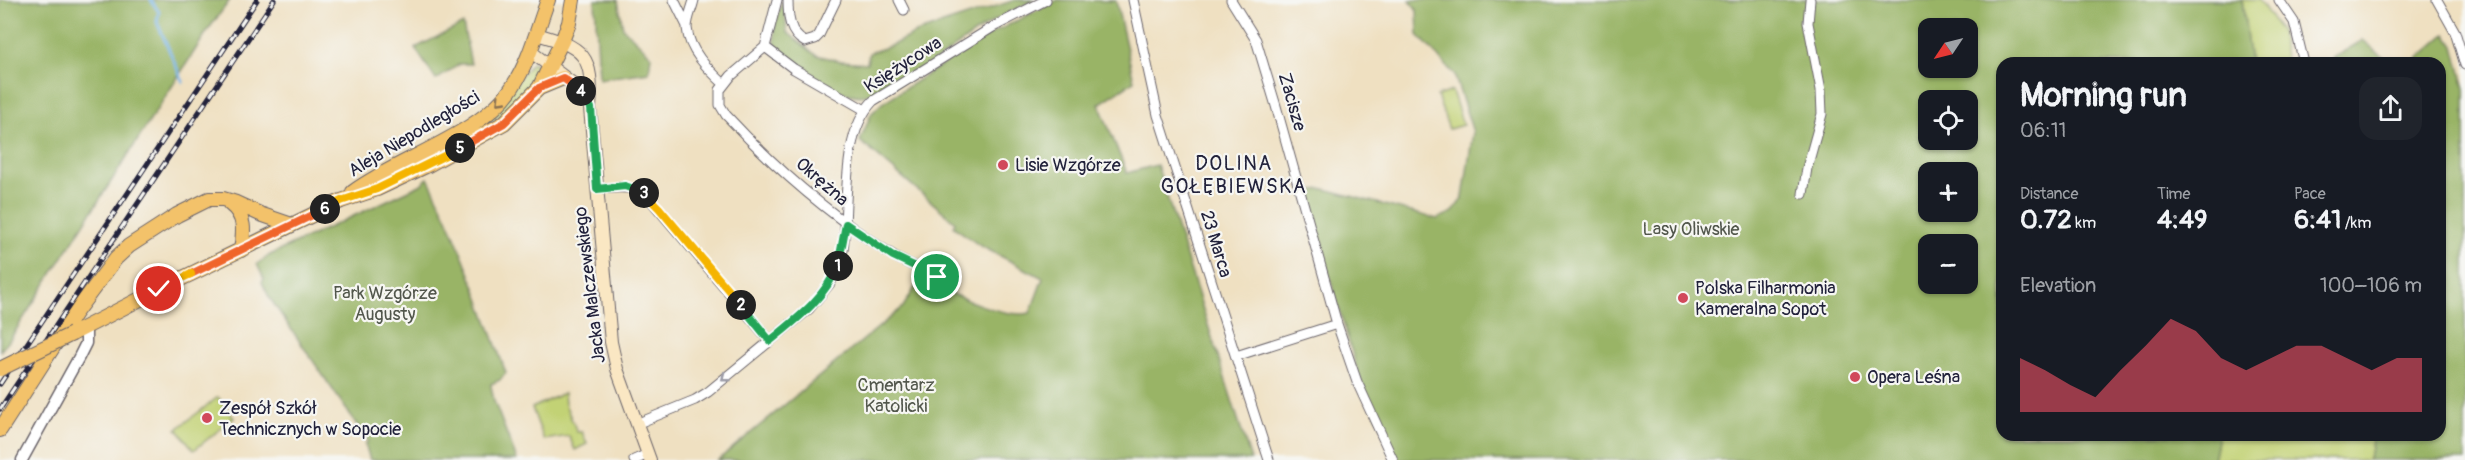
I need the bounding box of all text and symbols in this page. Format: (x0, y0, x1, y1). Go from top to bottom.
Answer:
north arrow (1918, 18, 1978, 78)
map controls (1918, 18, 1978, 294)
street label: Księżycowa (860, 31, 946, 99)
street label: Zacisze (1273, 70, 1311, 134)
text: Morning run (2020, 75, 2187, 116)
pin: 4 (566, 76, 596, 106)
button: share (2359, 77, 2422, 140)
text: 4 (576, 81, 586, 101)
street label: Aleja Niepodległości (344, 86, 484, 182)
button: locate (1918, 90, 1978, 150)
one-way arrow (496, 94, 507, 104)
text: 06:11 (2020, 118, 2066, 143)
pin: 5 (445, 133, 475, 163)
text: 5 (456, 138, 464, 158)
district label: DOLINA GOŁĘBIEWSKA (1161, 151, 1307, 199)
street label: Okrężna (791, 153, 853, 211)
place label: Lisie Wzgórze (1015, 154, 1121, 177)
marker: Lisie Wzgórze (996, 158, 1010, 172)
button: + (1918, 162, 1978, 222)
pin: 3 (629, 178, 659, 208)
text: 3 (640, 183, 648, 203)
text: Distance (2020, 184, 2079, 204)
text: Time (2157, 184, 2190, 204)
text: Pace (2294, 184, 2326, 204)
pin: 6 (310, 194, 340, 224)
text: 6 (320, 199, 330, 219)
text: 0.72 (2020, 204, 2072, 236)
text: 4:49 (2157, 204, 2208, 236)
text: 6:41 (2294, 204, 2341, 236)
street label: Jacka Malczewskiego (569, 205, 611, 365)
street label: 23 Marca (1195, 208, 1237, 280)
text: km (2072, 213, 2096, 233)
text: /km (2341, 213, 2371, 233)
park label: Lasy Oliwskie (1643, 218, 1740, 241)
button: − (1918, 234, 1978, 294)
pin: 1 (823, 251, 853, 281)
pin (911, 251, 962, 302)
text: 1 (835, 256, 841, 276)
icon: arrive (920, 260, 953, 293)
pin (133, 263, 184, 314)
icon: check (142, 272, 175, 305)
text: Elevation (2020, 273, 2096, 298)
text: 100–106 m (2320, 273, 2422, 298)
place label: Polska Filharmonia Kameralna Sopot (1695, 277, 1836, 321)
park label: Park Wzgórze Augusty (333, 282, 437, 326)
pin: 2 (726, 290, 756, 320)
marker: Polska Filharmonia Kameralna Sopot (1676, 291, 1690, 305)
text: 2 (737, 295, 745, 315)
place label: Opera Leśna (1867, 366, 1960, 389)
marker: Opera Leśna (1848, 370, 1862, 384)
one-way arrow (721, 371, 732, 382)
park label: Cmentarz Katolicki (857, 374, 935, 418)
place label: Zespół Szkół Technicznych w Sopocie (219, 397, 401, 441)
marker: Zespół Szkół Technicznych w Sopocie (200, 411, 214, 425)

